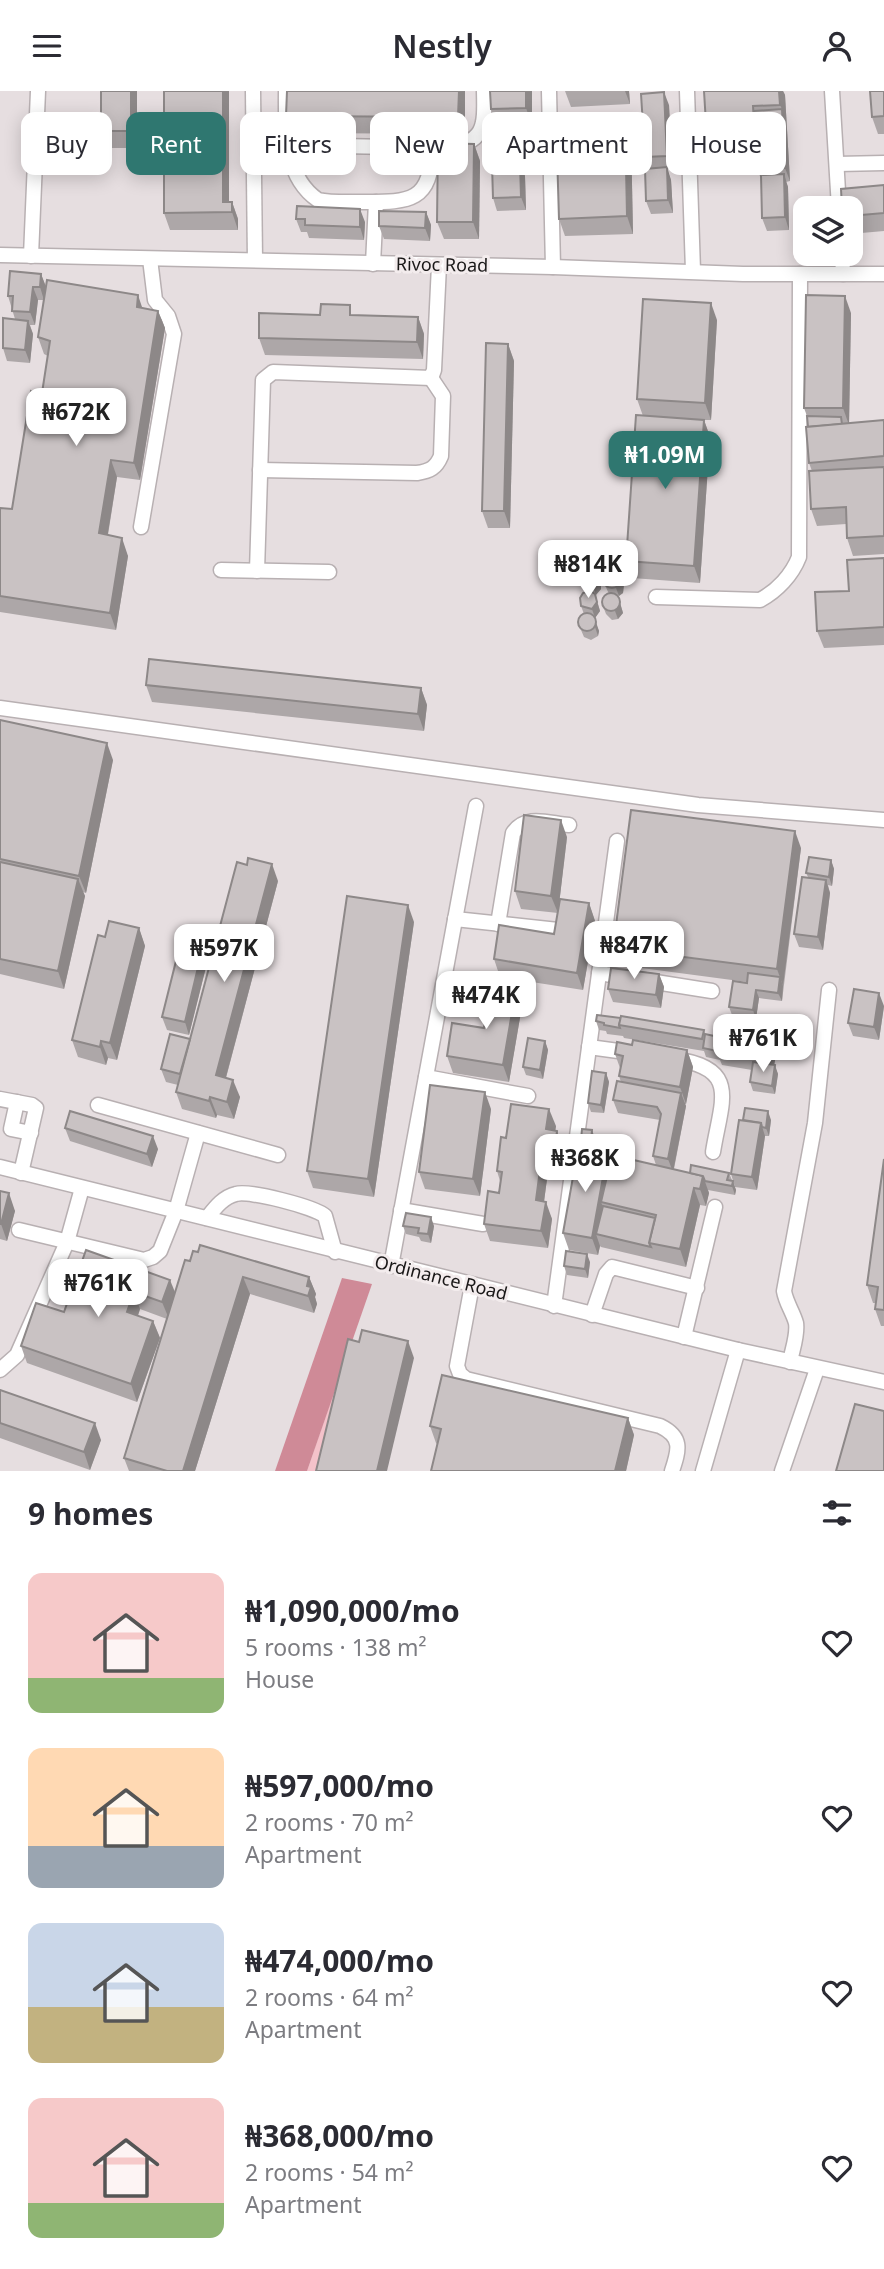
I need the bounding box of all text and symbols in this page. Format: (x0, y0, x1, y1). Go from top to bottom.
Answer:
text: Nestly (392, 24, 492, 67)
icon: menu (28, 27, 66, 65)
icon: person (818, 27, 856, 65)
chip: Buy (21, 112, 112, 175)
chip: Rent (126, 112, 226, 175)
chip: Filters (240, 112, 356, 175)
chip: New (370, 112, 468, 175)
chip: Apartment (482, 112, 652, 175)
chip: House (666, 112, 786, 175)
map controls (793, 196, 863, 266)
button: layers (793, 196, 863, 266)
street label: Rivoc Road (396, 251, 488, 277)
pin: ₦672K (27, 389, 125, 448)
text: ₦672K (42, 395, 110, 427)
pin: ₦1.09M (608, 431, 722, 491)
text: ₦1.09M (625, 438, 705, 470)
pin: ₦814K (539, 540, 637, 600)
text: ₦814K (554, 547, 622, 579)
pin: ₦847K (585, 921, 683, 981)
pin: ₦597K (175, 925, 273, 984)
text: ₦847K (600, 928, 668, 960)
text: ₦597K (190, 931, 258, 963)
pin: ₦474K (437, 971, 535, 1031)
text: ₦474K (452, 978, 520, 1010)
pin: ₦761K (714, 1014, 812, 1074)
text: ₦761K (729, 1021, 797, 1053)
pin: ₦368K (536, 1135, 634, 1194)
text: ₦368K (551, 1141, 619, 1173)
street label: Ordinance Road (372, 1249, 510, 1305)
pin: ₦761K (49, 1259, 147, 1319)
text: ₦761K (64, 1266, 132, 1298)
text: 9 homes (28, 1493, 153, 1534)
icon: filters (818, 1494, 856, 1532)
text: ₦1,090,000/mo (245, 1590, 460, 1631)
icon: home (84, 1601, 168, 1685)
icon: heart (818, 1624, 856, 1662)
text: 5 rooms · 138 m² (245, 1631, 427, 1663)
text: House (245, 1663, 314, 1695)
text: ₦597,000/mo (245, 1765, 434, 1806)
icon: home (84, 1776, 168, 1860)
icon: heart (818, 1799, 856, 1837)
text: 2 rooms · 70 m² (245, 1806, 414, 1838)
text: Apartment (245, 1838, 362, 1870)
text: ₦474,000/mo (245, 1940, 434, 1981)
icon: home (84, 1951, 168, 2035)
icon: heart (818, 1974, 856, 2012)
text: 2 rooms · 64 m² (245, 1981, 414, 2013)
text: Apartment (245, 2013, 362, 2045)
text: ₦368,000/mo (245, 2115, 434, 2156)
icon: home (84, 2126, 168, 2210)
icon: heart (818, 2149, 856, 2187)
text: 2 rooms · 54 m² (245, 2156, 414, 2188)
text: Apartment (245, 2188, 362, 2220)

